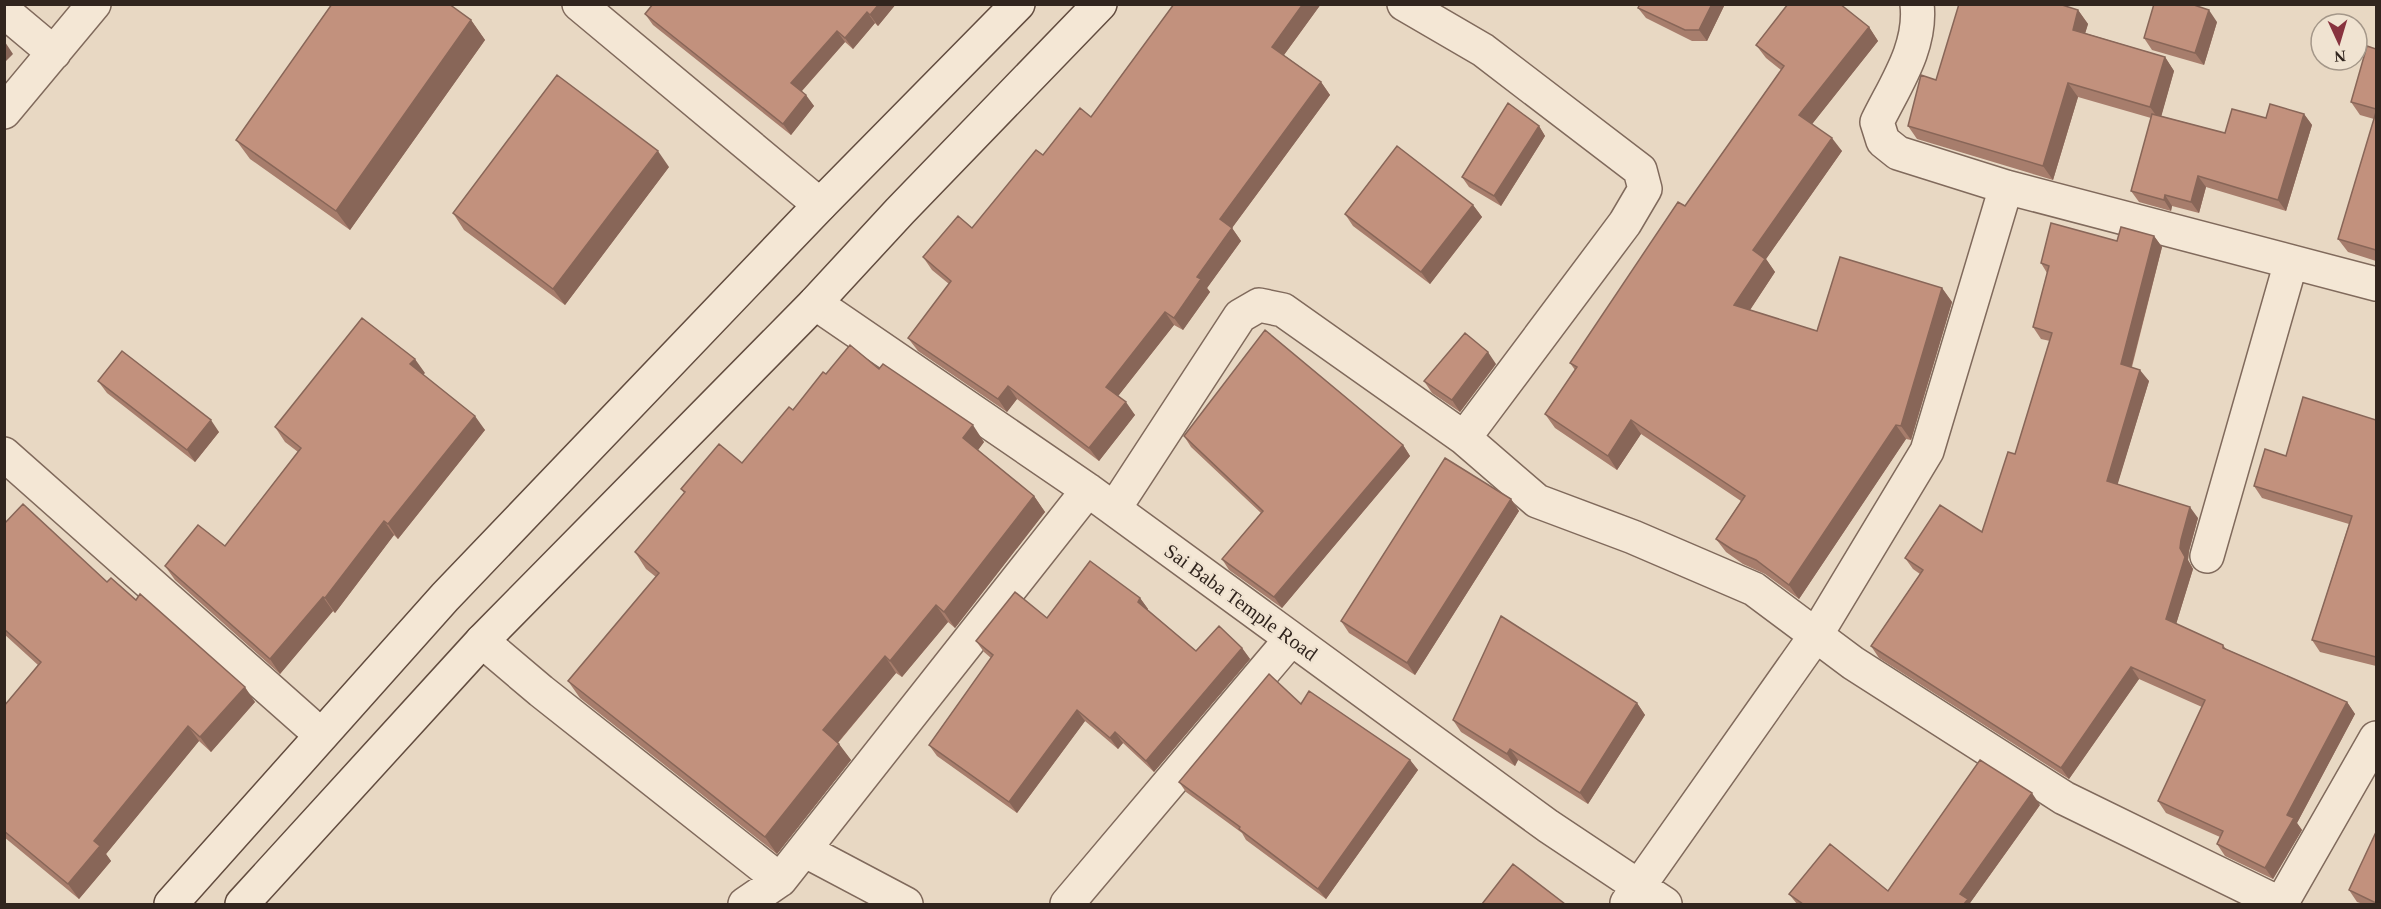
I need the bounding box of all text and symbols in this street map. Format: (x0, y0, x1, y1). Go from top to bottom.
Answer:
north arrow (2309, 12, 2369, 72)
text: N (2333, 48, 2346, 65)
street label: Sai Baba Temple Road (1160, 539, 1322, 666)

